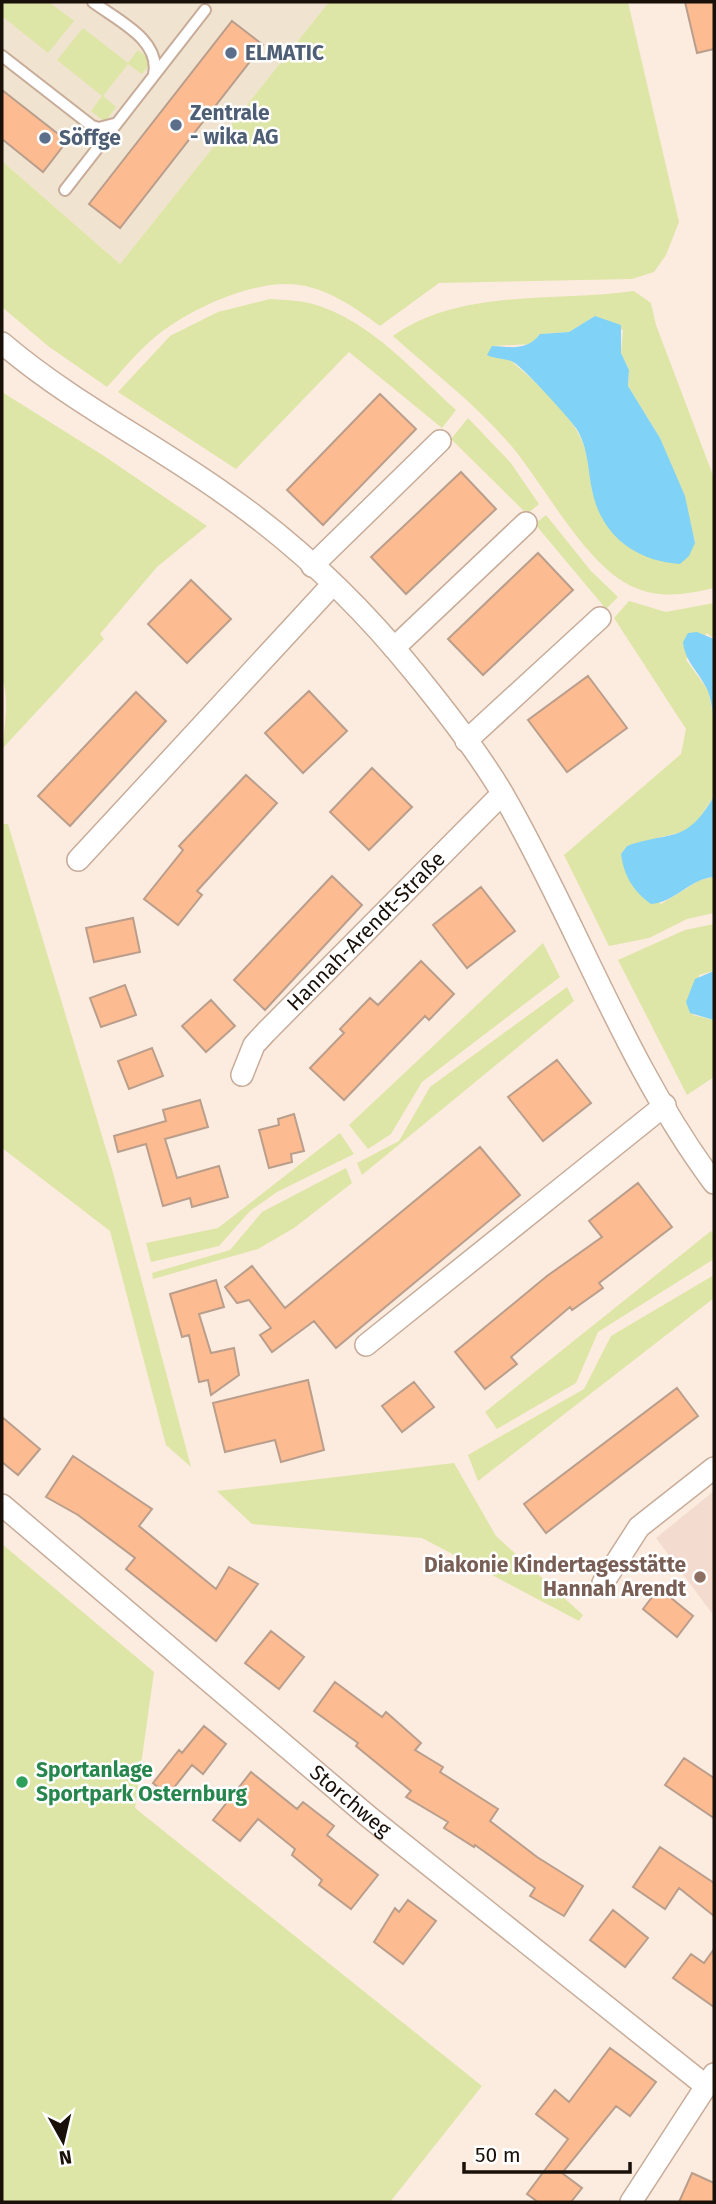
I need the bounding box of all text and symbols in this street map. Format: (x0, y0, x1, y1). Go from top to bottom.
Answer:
place label: ELMATIC (245, 40, 324, 66)
marker: ELMATIC (223, 45, 239, 61)
place label: Zentrale - wika AG (190, 100, 279, 150)
marker: Zentrale - wika AG (168, 117, 184, 133)
place label: Söffge (59, 125, 121, 151)
marker: Söffge (37, 130, 53, 146)
street label: Hannah-Arendt-Straße (281, 846, 451, 1016)
place label: Diakonie Kindertagesstätte Hannah Arendt (424, 1552, 687, 1602)
marker: Diakonie Kindertagesstätte Hannah Arendt (692, 1569, 708, 1585)
place label: Sportanlage Sportpark Osternburg (36, 1757, 247, 1807)
street label: Storchweg (304, 1759, 396, 1842)
marker: Sportanlage Sportpark Osternburg (14, 1774, 30, 1790)
north arrow (28, 2106, 98, 2176)
scale bar (464, 2130, 630, 2174)
text: 50 m (475, 2142, 521, 2168)
text: N (57, 2145, 73, 2170)

